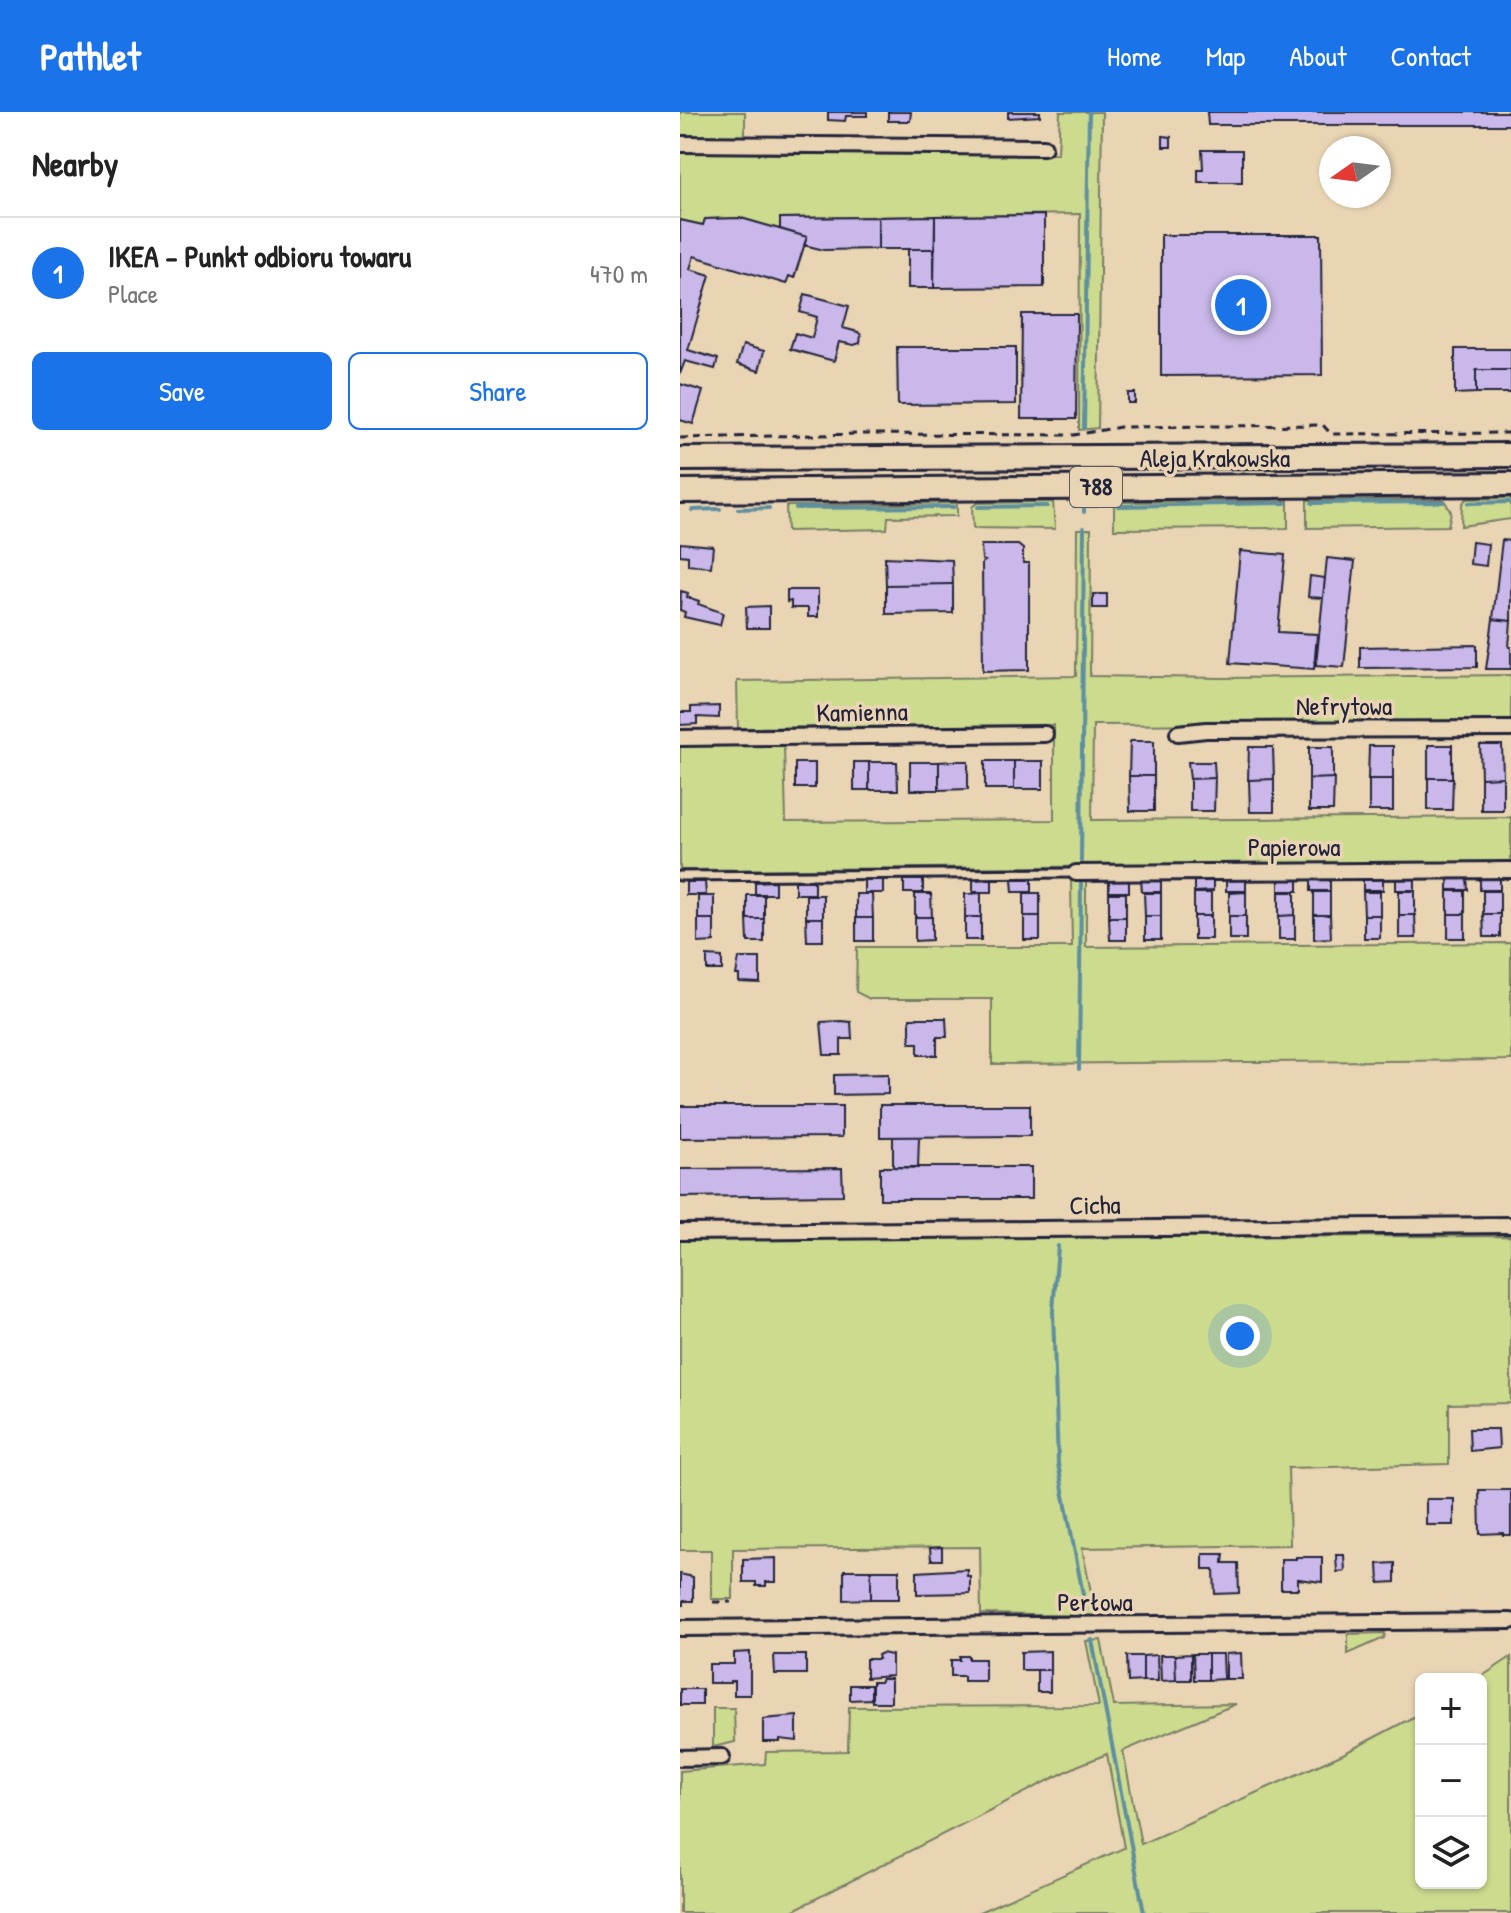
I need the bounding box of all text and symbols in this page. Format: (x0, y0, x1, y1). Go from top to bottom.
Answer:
text: Pathlet (40, 30, 141, 82)
text: Home (1107, 37, 1162, 75)
text: Map (1206, 37, 1245, 75)
text: About (1289, 37, 1347, 75)
text: Contact (1391, 37, 1471, 75)
north arrow (1319, 136, 1391, 208)
text: Nearby (32, 141, 118, 187)
text: IKEA - Punkt odbioru towaru (108, 236, 411, 276)
text: 1 (53, 256, 63, 291)
text: 470 m (590, 256, 648, 291)
pin: 1 (1215, 275, 1267, 335)
text: Place (108, 276, 158, 311)
button: Save (32, 352, 332, 430)
button: Share (348, 352, 648, 430)
street label: Aleja Krakowska (1140, 440, 1290, 475)
road number: 788 (1070, 467, 1122, 507)
street label: Nefrytowa (1296, 688, 1392, 723)
street label: Kamienna (816, 693, 908, 730)
street label: Papierowa (1248, 829, 1340, 864)
street label: Cicha (1069, 1187, 1121, 1222)
your location (1220, 1316, 1260, 1356)
street label: Perłowa (1057, 1584, 1133, 1619)
map controls (1415, 1673, 1487, 1889)
button: + (1415, 1673, 1487, 1745)
button: − (1415, 1745, 1487, 1817)
button: layers (1415, 1817, 1487, 1889)

